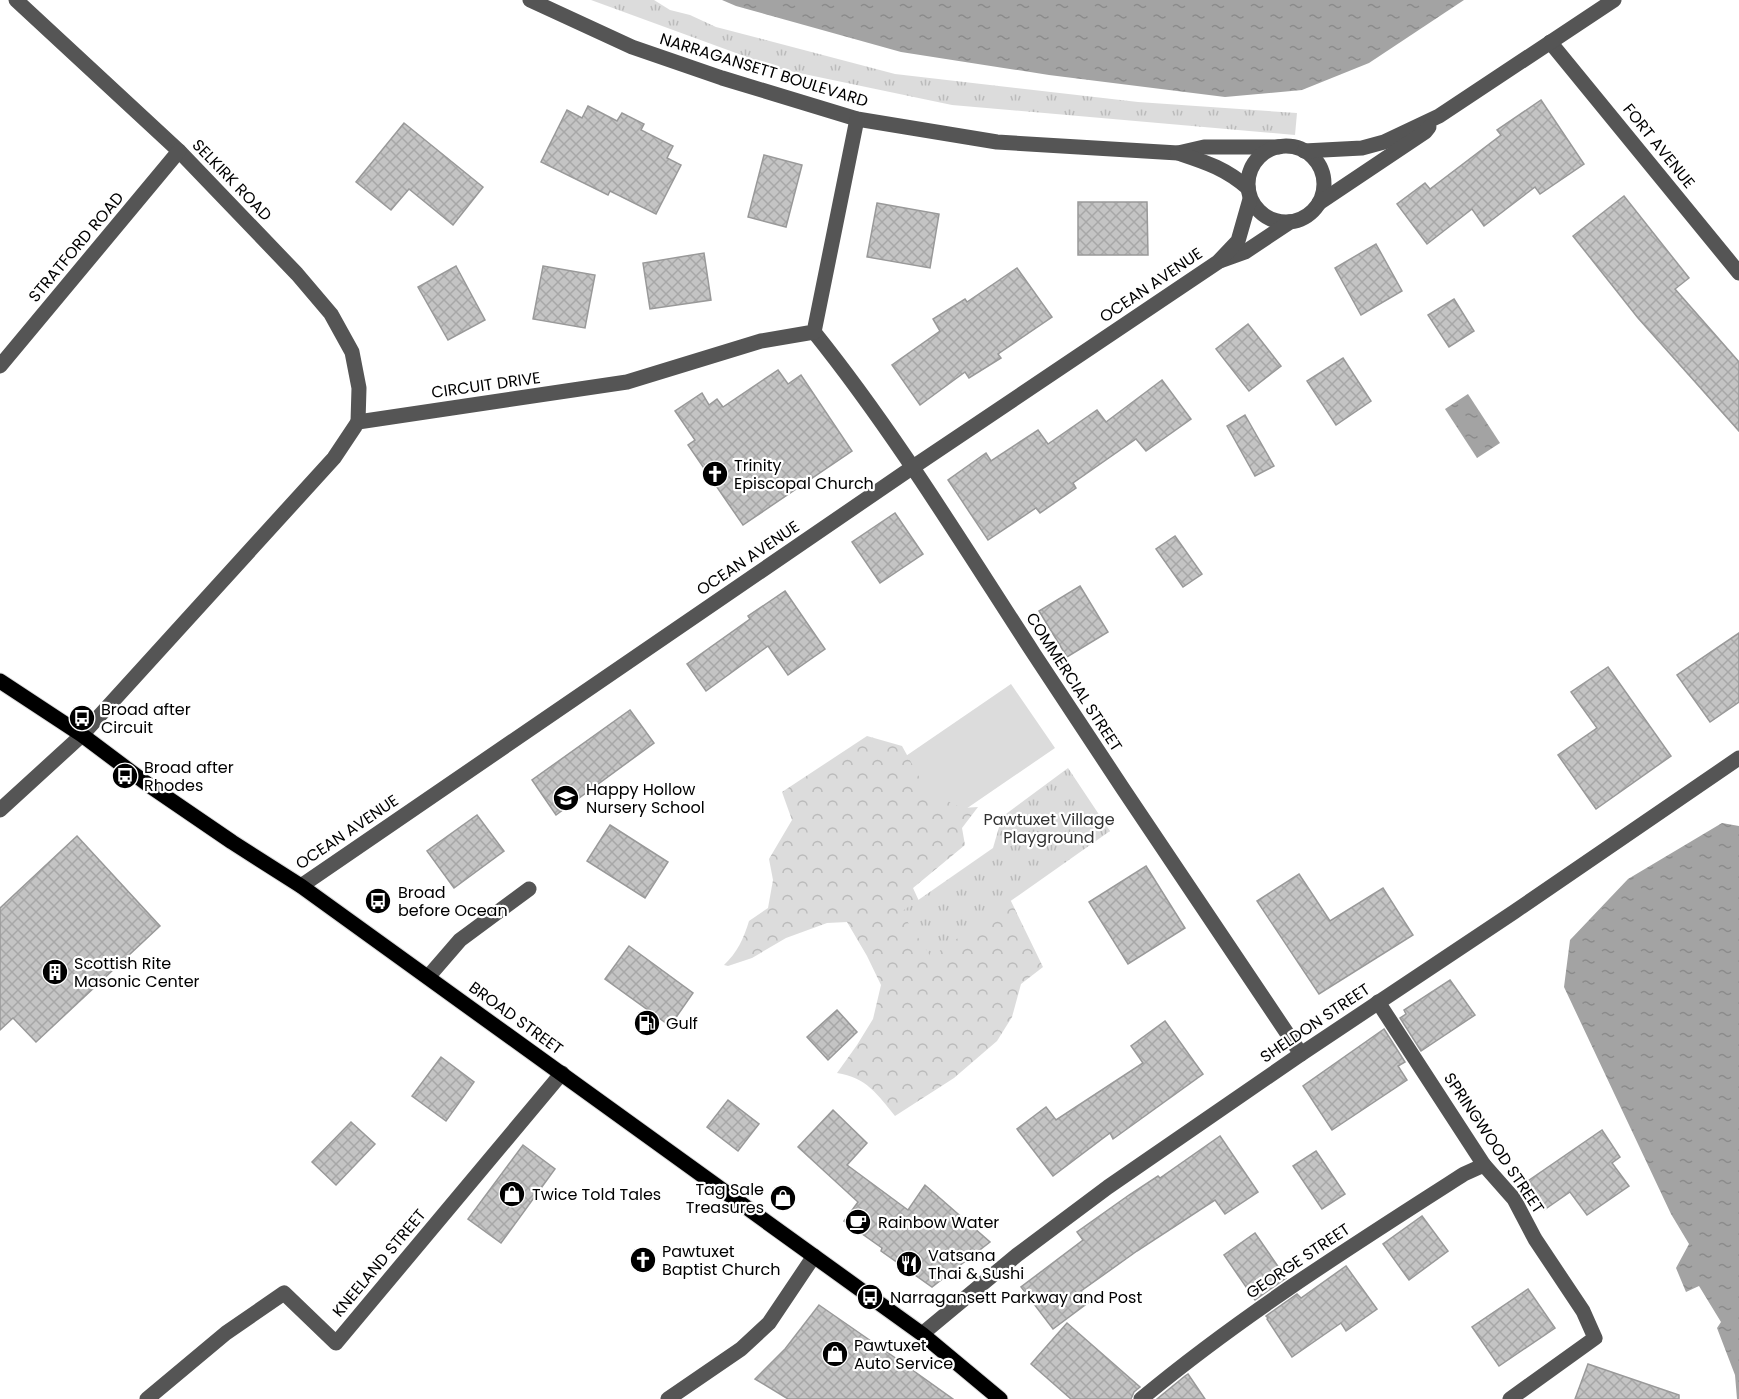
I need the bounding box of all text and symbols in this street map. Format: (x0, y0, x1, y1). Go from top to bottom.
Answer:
street label: NARRAGANSETT BOULEVARD (657, 27, 871, 113)
street label: FORT AVENUE (1618, 99, 1700, 193)
street label: SELKIRK ROAD (187, 134, 277, 226)
street label: STRATFORD ROAD (23, 187, 129, 307)
street label: OCEAN AVENUE (1095, 242, 1207, 328)
street label: CIRCUIT DRIVE (430, 366, 542, 404)
place label: Trinity Episcopal Church (734, 454, 874, 495)
church icon: Trinity Episcopal Church (700, 459, 730, 489)
street label: OCEAN AVENUE (692, 515, 804, 601)
street label: COMMERCIAL STREET (1020, 608, 1128, 756)
place label: Broad after Circuit (101, 698, 191, 739)
bus stop icon: Broad after Circuit (67, 703, 97, 733)
place label: Broad after Rhodes (144, 756, 234, 797)
bus stop icon: Broad after Rhodes (110, 761, 140, 791)
place label: Happy Hollow Nursery School (586, 778, 705, 819)
school or university icon: Happy Hollow Nursery School (551, 783, 581, 813)
street label: OCEAN AVENUE (291, 789, 403, 875)
park label: Pawtuxet Village Playground (983, 808, 1115, 849)
place label: Broad before Ocean (398, 881, 508, 922)
bus stop icon: Broad before Ocean (363, 886, 393, 916)
place label: Scottish Rite Masonic Center (74, 952, 200, 993)
building icon: Scottish Rite Masonic Center (40, 957, 70, 987)
street label: BROAD STREET (464, 976, 568, 1060)
street label: SHELDON STREET (1256, 978, 1375, 1068)
fuel station icon: Gulf (632, 1008, 662, 1038)
place label: Gulf (666, 1012, 698, 1035)
street label: SPRINGWOOD STREET (1438, 1068, 1550, 1218)
place label: Tag Sale Treasures (686, 1178, 764, 1219)
shop icon: Twice Told Tales (497, 1179, 527, 1209)
place label: Twice Told Tales (532, 1183, 661, 1206)
shop icon: Tag Sale Treasures (768, 1183, 798, 1213)
street label: KNEELAND STREET (327, 1204, 431, 1322)
cafe icon: Rainbow Water (843, 1207, 873, 1237)
place label: Rainbow Water (878, 1211, 999, 1234)
street label: GEORGE STREET (1242, 1218, 1355, 1304)
place label: Pawtuxet Baptist Church (662, 1240, 780, 1281)
place label: Vatsana Thai & Sushi (928, 1244, 1024, 1285)
church icon: Pawtuxet Baptist Church (628, 1245, 658, 1275)
restaurant icon: Vatsana Thai & Sushi (894, 1249, 924, 1279)
bus stop icon: Narragansett Parkway and Post (855, 1282, 885, 1312)
place label: Narragansett Parkway and Post (890, 1286, 1142, 1309)
place label: Pawtuxet Auto Service (854, 1334, 953, 1375)
shop icon: Pawtuxet Auto Service (820, 1339, 850, 1369)

